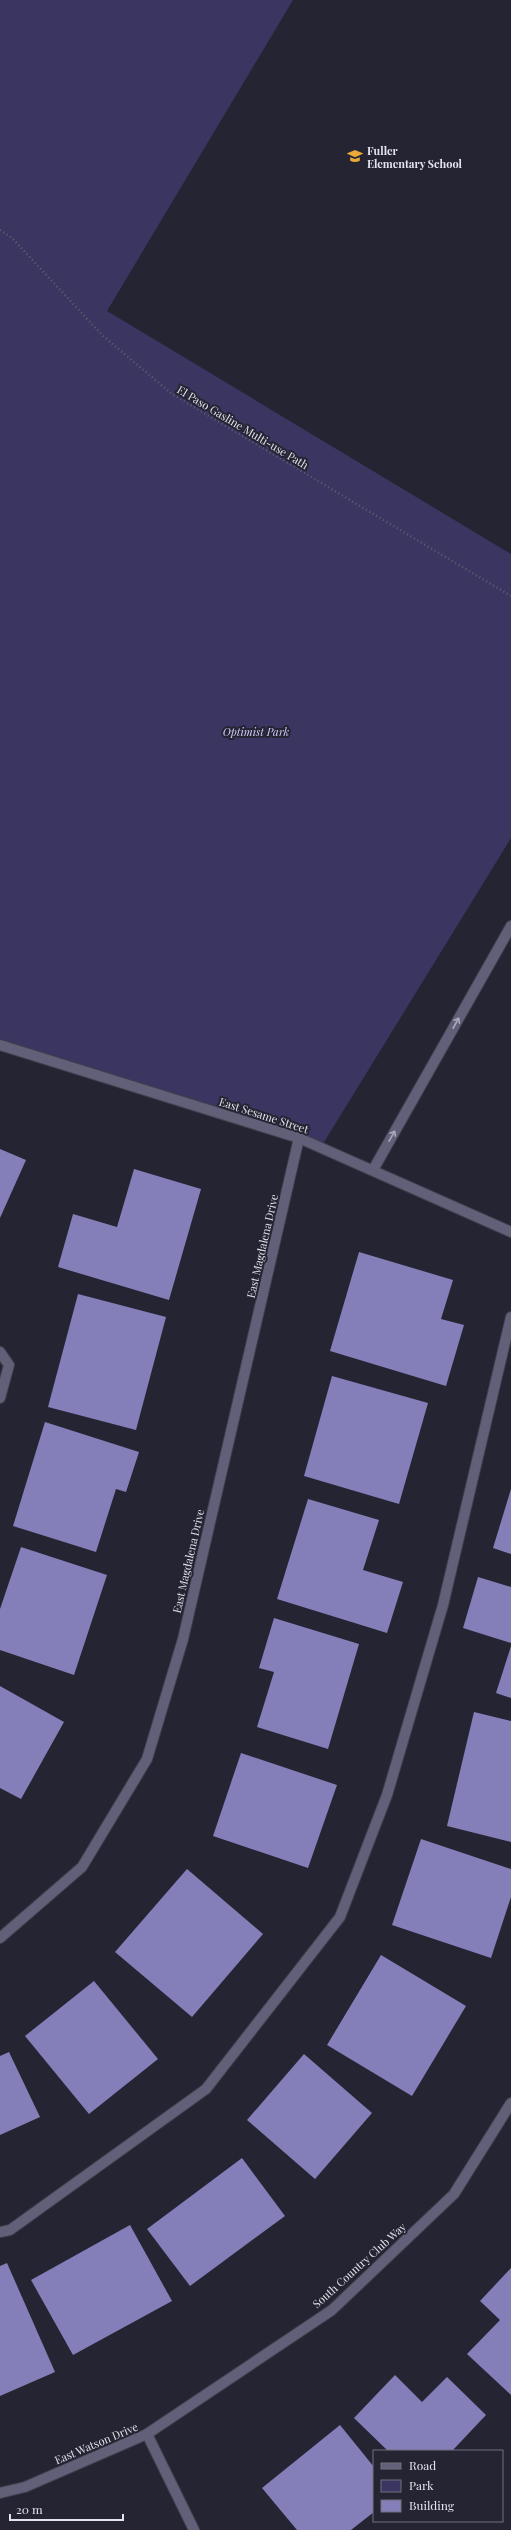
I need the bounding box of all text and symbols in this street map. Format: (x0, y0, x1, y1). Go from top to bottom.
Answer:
place label: Fuller Elementary School (367, 143, 463, 171)
school or university icon: Fuller Elementary School (346, 147, 364, 165)
street label: El Paso Gasline Multi-use Path (175, 382, 312, 473)
park label: Optimist Park (223, 724, 290, 739)
one-way arrow (453, 1017, 460, 1029)
street label: East Sesame Street (217, 1093, 311, 1137)
one-way arrow (389, 1130, 397, 1142)
street label: East Magdalena Drive (243, 1192, 281, 1299)
street label: East Magdalena Drive (169, 1507, 207, 1614)
street label: South Country Club Way (309, 2219, 409, 2311)
street label: East Watson Drive (52, 2419, 140, 2467)
legend (373, 2450, 503, 2522)
text: Road (409, 2457, 436, 2473)
text: Park (409, 2477, 434, 2493)
scale bar (10, 2496, 123, 2522)
text: Building (409, 2497, 455, 2513)
text: 20 m (16, 2501, 43, 2517)

